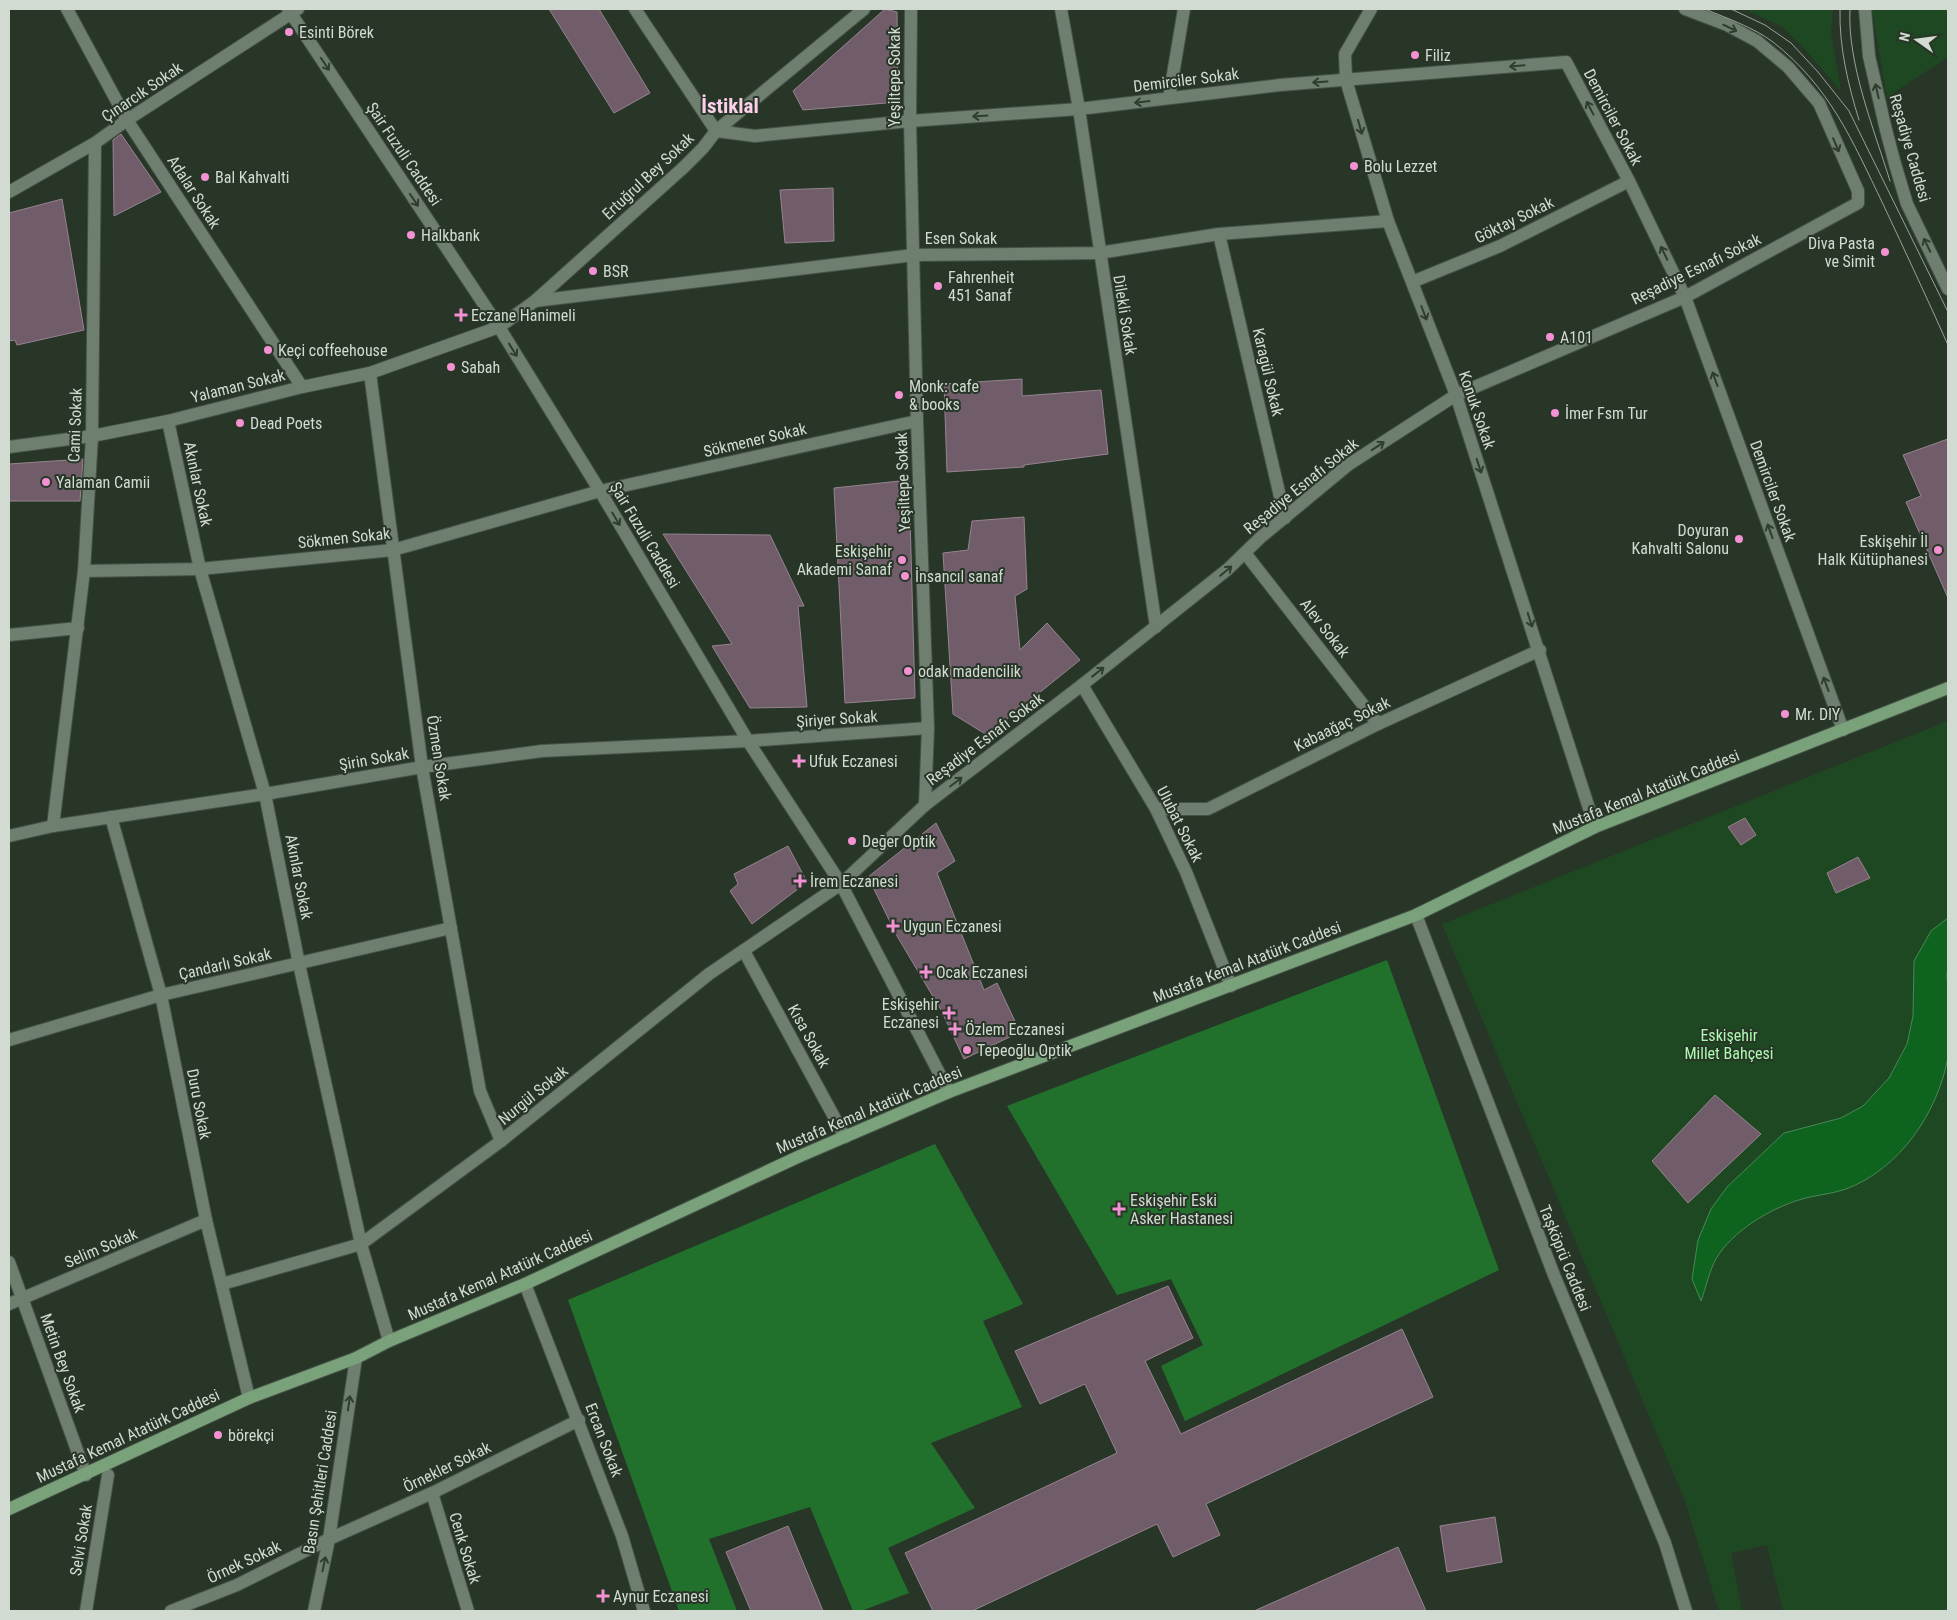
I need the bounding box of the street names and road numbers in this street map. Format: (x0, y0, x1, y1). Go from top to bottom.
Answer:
street label: Yeşiltepe Sokak (885, 26, 904, 127)
street label: Çınarcık Sokak (98, 58, 187, 126)
street label: Demirciler Sokak (1132, 64, 1241, 96)
street label: Demirciler Sokak (1580, 66, 1647, 169)
street label: Reşadiye Caddesi (1886, 92, 1934, 204)
street label: Şair Fuzuli Caddesi (362, 99, 446, 209)
street label: Ertuğrul Bey Sokak (598, 128, 698, 223)
street label: Adalar Sokak (163, 152, 225, 233)
street label: Göktay Sokak (1471, 192, 1557, 247)
street label: Esen Sokak (925, 229, 998, 248)
street label: Reşadiye Esnafı Sokak (1628, 229, 1765, 309)
street label: Dilekli Sokak (1109, 274, 1141, 357)
street label: Karagül Sokak (1249, 326, 1288, 419)
street label: Yalaman Sokak (189, 365, 288, 407)
street label: Konuk Sokak (1455, 368, 1499, 452)
street label: Cami Sokak (64, 387, 86, 463)
street label: Sökmener Sokak (702, 419, 809, 461)
street label: Yeşiltepe Sokak (892, 431, 914, 532)
street label: Reşadiye Esnafı Sokak (1240, 433, 1363, 538)
street label: Demirciler Sokak (1746, 438, 1800, 545)
street label: Akınlar Sokak (180, 440, 216, 529)
street label: Şair Fuzuli Caddesi (606, 479, 684, 591)
street label: Sökmen Sokak (297, 524, 392, 552)
street label: Alev Sokak (1296, 595, 1354, 662)
street label: Reşadiye Esnafı Sokak (923, 688, 1048, 789)
street label: Kabaağaç Sokak (1291, 692, 1394, 755)
street label: Şiriyer Sokak (796, 707, 879, 731)
street label: Özmen Sokak (423, 714, 455, 803)
street label: Şirin Sokak (338, 743, 411, 774)
street label: Mustafa Kemal Atatürk Caddesi (1550, 746, 1742, 838)
street label: Ulubat Sokak (1153, 783, 1208, 866)
street label: Akınlar Sokak (281, 833, 317, 922)
street label: Mustafa Kemal Atatürk Caddesi (1150, 917, 1344, 1007)
street label: Çandarlı Sokak (177, 944, 274, 984)
street label: Kısa Sokak (784, 1001, 835, 1072)
street label: Nurgül Sokak (494, 1061, 572, 1129)
street label: Mustafa Kemal Atatürk Caddesi (773, 1062, 965, 1158)
street label: Duru Sokak (183, 1067, 215, 1142)
street label: Taşköprü Caddesi (1535, 1202, 1595, 1314)
street label: Selim Sokak (62, 1224, 141, 1272)
street label: Mustafa Kemal Atatürk Caddesi (405, 1226, 595, 1324)
street label: Metin Bey Sokak (36, 1311, 90, 1416)
street label: Mustafa Kemal Atatürk Caddesi (33, 1385, 223, 1487)
street label: Ercan Sokak (581, 1400, 627, 1480)
street label: Basın Şehitleri Caddesi (299, 1409, 341, 1555)
street label: Örnekler Sokak (400, 1437, 495, 1496)
street label: Selvi Sokak (66, 1502, 96, 1577)
street label: Cenk Sokak (445, 1510, 485, 1587)
street label: Örnek Sokak (204, 1536, 285, 1587)

